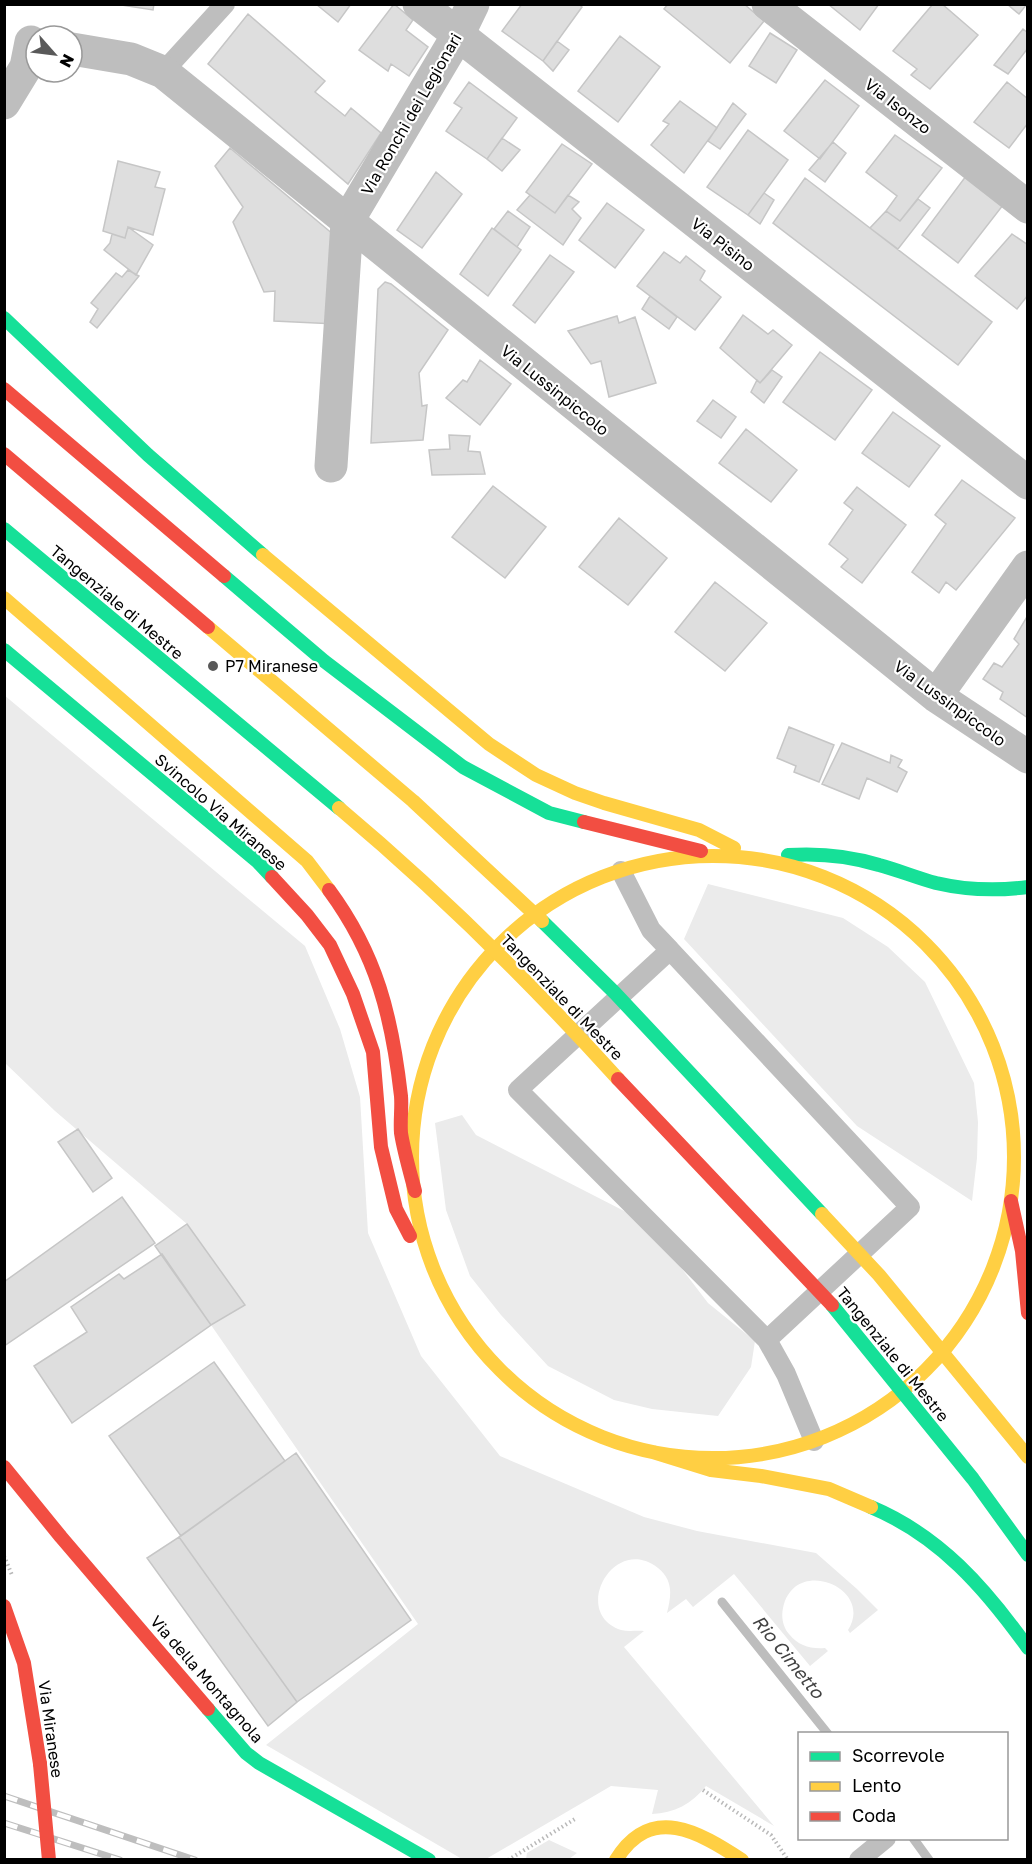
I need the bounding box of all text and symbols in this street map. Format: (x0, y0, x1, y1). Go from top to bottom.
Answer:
north arrow (24, 24, 84, 84)
street label: Via Ronchi dei Legionari (356, 29, 466, 199)
text: N (56, 51, 79, 71)
street label: Via Isonzo (861, 74, 935, 138)
street label: Via Pisino (687, 213, 759, 275)
street label: Via Lussinpiccolo (497, 340, 613, 440)
street label: Tangenziale di Mestre (46, 541, 188, 663)
place label: P7 Miranese (225, 656, 318, 676)
street label: Via Lussinpiccolo (890, 656, 1010, 750)
marker: P7 Miranese (206, 659, 220, 673)
street label: Svincolo Via Miranese (151, 749, 291, 875)
street label: Tangenziale di Mestre (497, 930, 627, 1064)
street label: Tangenziale di Mestre (833, 1283, 953, 1425)
water label: Rio Cimetto (749, 1610, 830, 1703)
street label: Via della Montagnola (146, 1611, 268, 1747)
street label: Via Miranese (34, 1679, 68, 1779)
legend (798, 1732, 1008, 1840)
text: Scorrevole (852, 1744, 945, 1766)
text: Lento (852, 1774, 901, 1796)
text: Coda (852, 1804, 896, 1826)

